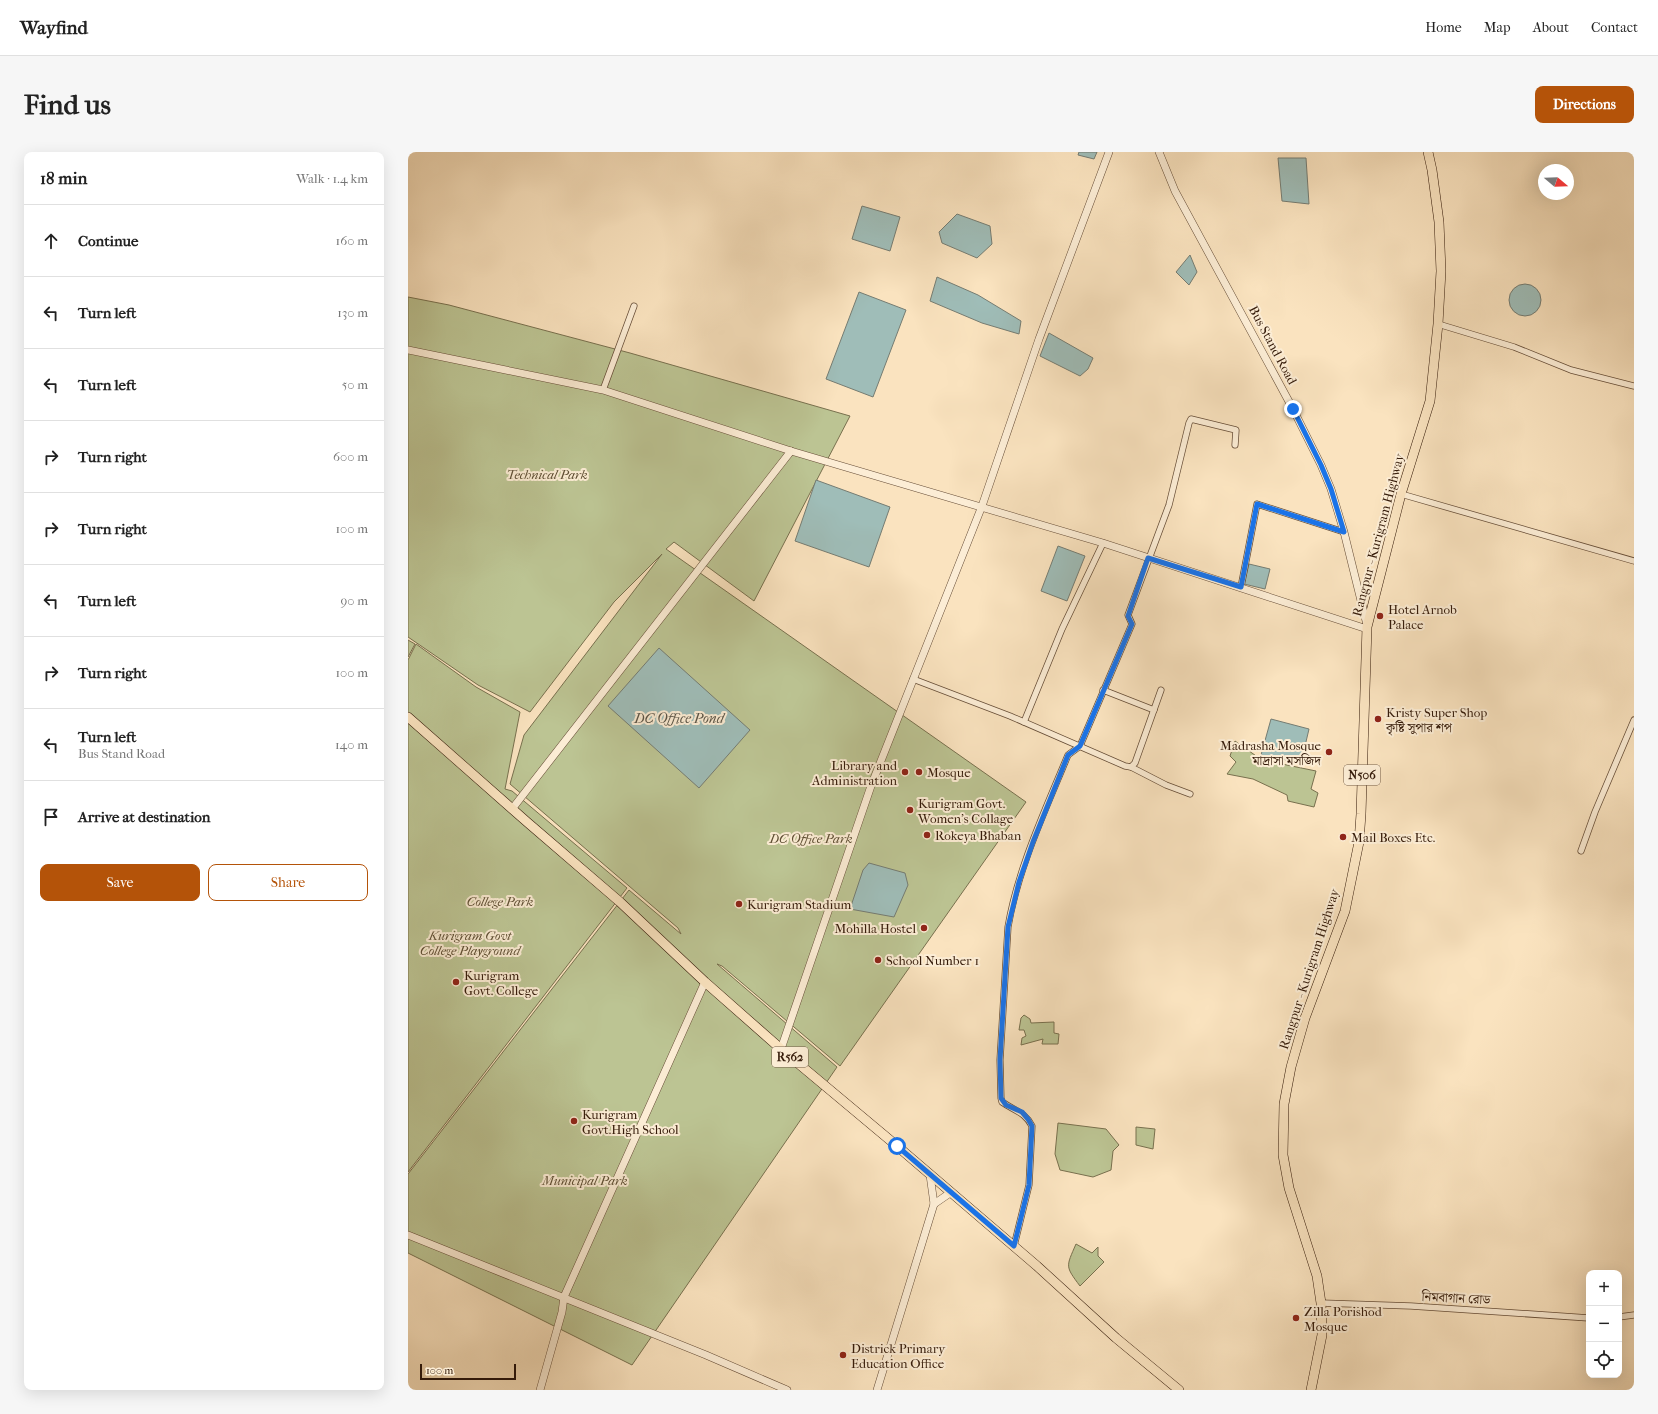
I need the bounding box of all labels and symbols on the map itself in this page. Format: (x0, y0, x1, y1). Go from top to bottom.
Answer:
north arrow (1538, 164, 1574, 200)
street label: Bus Stand Road (1246, 303, 1300, 388)
route end (1284, 400, 1302, 418)
street label: Rangpur - Kurigram Highway (1349, 451, 1407, 618)
park label: Technical Park (506, 467, 588, 482)
place label: Hotel Arnob Palace (1388, 602, 1457, 632)
marker: Hotel Arnob Palace (1375, 611, 1385, 621)
place label: Kristy Super Shop কৃষ্টি সুপার শপ (1385, 705, 1487, 735)
water label: DC Office Pond (633, 710, 726, 727)
marker: Kristy Super Shop কৃষ্টি সুপার শপ (1373, 714, 1383, 724)
place label: Madrasha Mosque মাদ্রাসা মসজিদ (1220, 738, 1322, 768)
marker: Madrasha Mosque মাদ্রাসা মসজিদ (1324, 747, 1334, 757)
place label: Library and Administration (811, 758, 898, 788)
place label: Mosque (927, 765, 971, 780)
road number: N506 (1344, 765, 1380, 785)
marker: Library and Administration (900, 767, 910, 777)
marker: Mosque (914, 767, 924, 777)
place label: Kurigram Govt. Women's Collage (917, 796, 1014, 826)
marker: Kurigram Govt. Women's Collage (905, 805, 915, 815)
place label: Rokeya Bhaban (935, 828, 1022, 843)
marker: Rokeya Bhaban (922, 830, 932, 840)
place label: Mail Boxes Etc. (1351, 830, 1435, 845)
park label: DC Office Park (768, 831, 853, 846)
marker: Mail Boxes Etc. (1338, 832, 1348, 842)
street label: Rangpur - Kurigram Highway (1276, 886, 1342, 1051)
park label: College Park (467, 894, 534, 909)
place label: Kurigram Stadium (747, 897, 852, 912)
marker: Kurigram Stadium (734, 899, 744, 909)
place label: Mohilla Hostel (835, 921, 916, 936)
marker: Mohilla Hostel (919, 923, 929, 933)
park label: Kurigram Govt College Playground (420, 928, 522, 958)
place label: School Number 1 (886, 953, 979, 968)
marker: School Number 1 (873, 955, 883, 965)
place label: Kurigram Govt. College (464, 968, 539, 998)
marker: Kurigram Govt. College (451, 977, 461, 987)
road number: R562 (772, 1047, 808, 1067)
place label: Kurigram Govt.High School (582, 1107, 679, 1137)
marker: Kurigram Govt.High School (569, 1116, 579, 1126)
route start (888, 1137, 906, 1155)
park label: Municipal Park (541, 1173, 628, 1188)
street label: নিমবাগান রোড (1420, 1289, 1492, 1307)
place label: Zilla Porishod Mosque (1304, 1304, 1383, 1334)
marker: Zilla Porishod Mosque (1291, 1313, 1301, 1323)
place label: Districk Primary Education Office (851, 1341, 946, 1371)
marker: Districk Primary Education Office (838, 1350, 848, 1360)
scale bar (420, 1362, 516, 1381)

